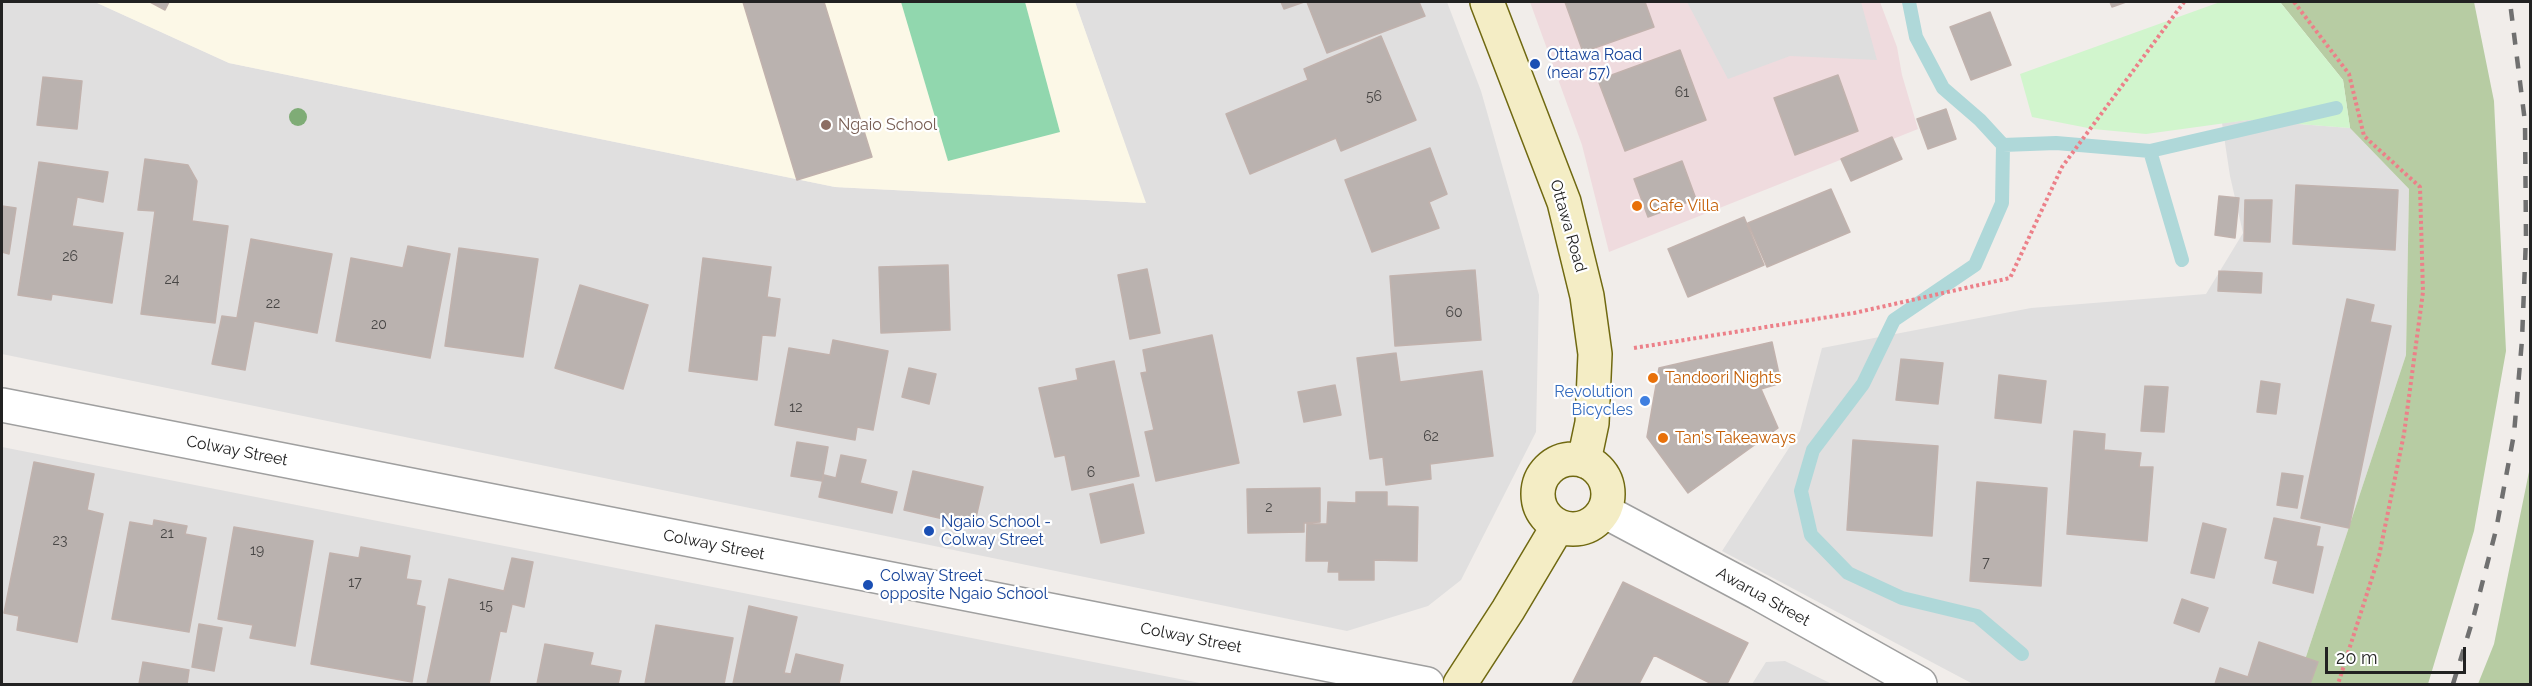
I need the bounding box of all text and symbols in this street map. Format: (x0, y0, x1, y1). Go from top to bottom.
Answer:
place label: Ottawa Road (near 57) (1547, 45, 1642, 83)
marker: Ottawa Road (near 57) (1528, 57, 1542, 71)
house number: 61 (1675, 85, 1689, 101)
house number: 56 (1366, 89, 1382, 105)
place label: Ngaio School (838, 115, 937, 135)
marker: Ngaio School (819, 118, 833, 132)
street label: Ottawa Road (1546, 178, 1590, 274)
place label: Cafe Villa (1649, 196, 1719, 216)
marker: Cafe Villa (1630, 199, 1644, 213)
house number: 26 (62, 249, 78, 265)
house number: 24 (165, 272, 179, 288)
house number: 22 (266, 296, 280, 312)
house number: 60 (1445, 305, 1463, 321)
house number: 20 (371, 317, 387, 333)
place label: Tandoori Nights (1665, 368, 1781, 388)
marker: Tandoori Nights (1646, 371, 1660, 385)
place label: Revolution Bicycles (1554, 382, 1633, 420)
marker: Revolution Bicycles (1638, 394, 1652, 408)
house number: 12 (789, 400, 803, 416)
place label: Tan's Takeaways (1675, 428, 1796, 448)
house number: 62 (1423, 429, 1439, 445)
marker: Tan's Takeaways (1656, 431, 1670, 445)
street label: Colway Street (185, 432, 289, 470)
house number: 6 (1087, 465, 1095, 481)
house number: 2 (1265, 500, 1273, 516)
place label: Ngaio School - Colway Street (941, 512, 1051, 550)
marker: Ngaio School - Colway Street (922, 524, 936, 538)
house number: 21 (160, 526, 174, 542)
street label: Colway Street (662, 526, 766, 564)
house number: 23 (53, 533, 67, 549)
house number: 19 (250, 543, 264, 559)
house number: 7 (1982, 555, 1990, 571)
street label: Awarua Street (1713, 563, 1813, 631)
place label: Colway Street opposite Ngaio School (880, 566, 1048, 604)
house number: 17 (348, 575, 362, 591)
marker: Colway Street opposite Ngaio School (861, 578, 875, 592)
house number: 15 (479, 598, 493, 614)
street label: Colway Street (1139, 619, 1243, 657)
scale bar (2328, 635, 2469, 673)
text: 20 m (2336, 647, 2378, 668)

